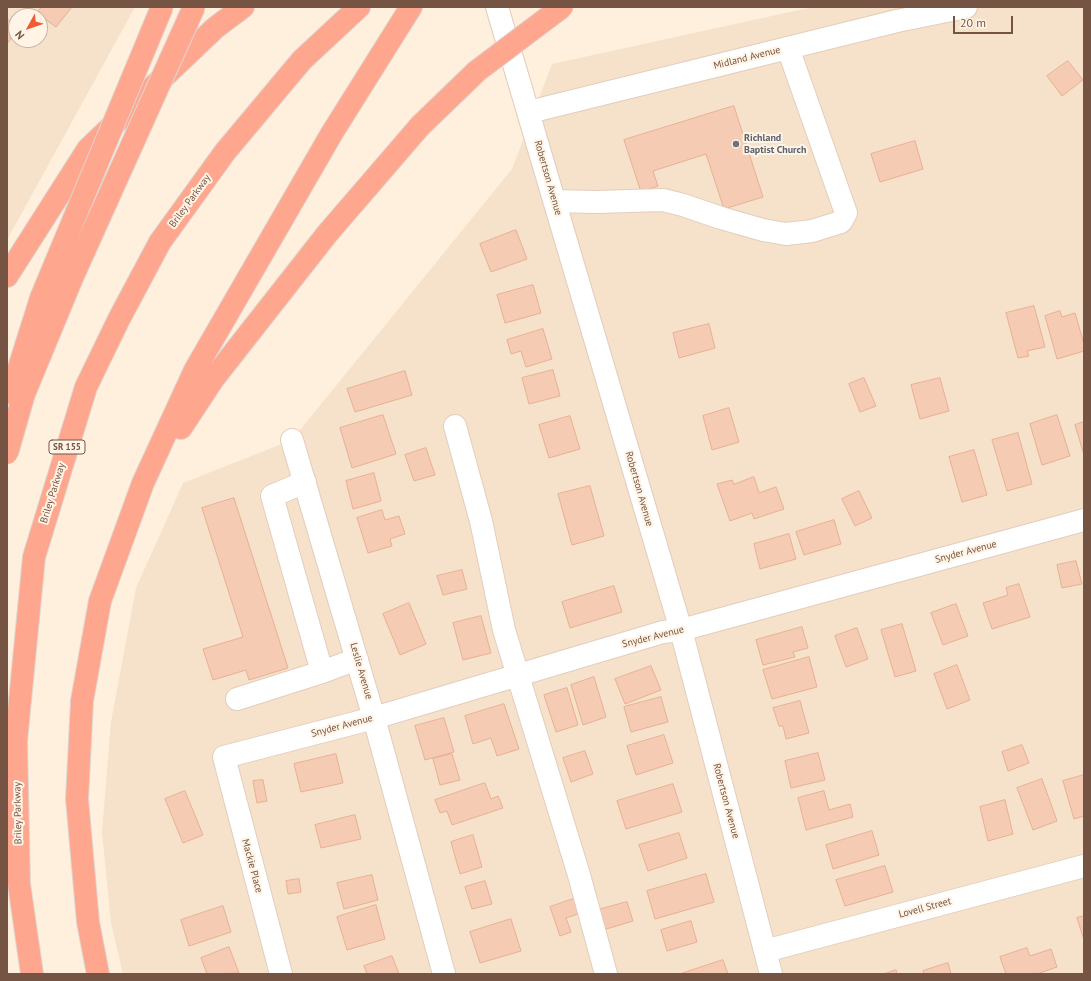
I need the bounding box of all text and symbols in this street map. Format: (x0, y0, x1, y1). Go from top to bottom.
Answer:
north arrow (8, 8, 48, 48)
scale bar (955, 8, 1015, 34)
text: 20 m (960, 15, 986, 30)
text: N (12, 28, 27, 42)
street label: Midland Avenue (712, 44, 782, 72)
place label: Richland Baptist Church (744, 132, 806, 156)
street label: Robertson Avenue (532, 139, 564, 217)
marker: Richland Baptist Church (731, 139, 741, 149)
street label: Briley Parkway (167, 172, 213, 230)
road number: SR 155 (49, 440, 85, 454)
street label: Robertson Avenue (623, 450, 655, 528)
street label: Briley Parkway (38, 461, 68, 525)
street label: Snyder Avenue (934, 538, 998, 566)
street label: Snyder Avenue (621, 624, 685, 650)
street label: Leslie Avenue (347, 641, 375, 701)
street label: Snyder Avenue (310, 712, 374, 740)
street label: Robertson Avenue (710, 762, 742, 840)
street label: Briley Parkway (11, 782, 25, 844)
street label: Mackie Place (239, 838, 265, 894)
street label: Lovell Street (898, 895, 952, 921)

